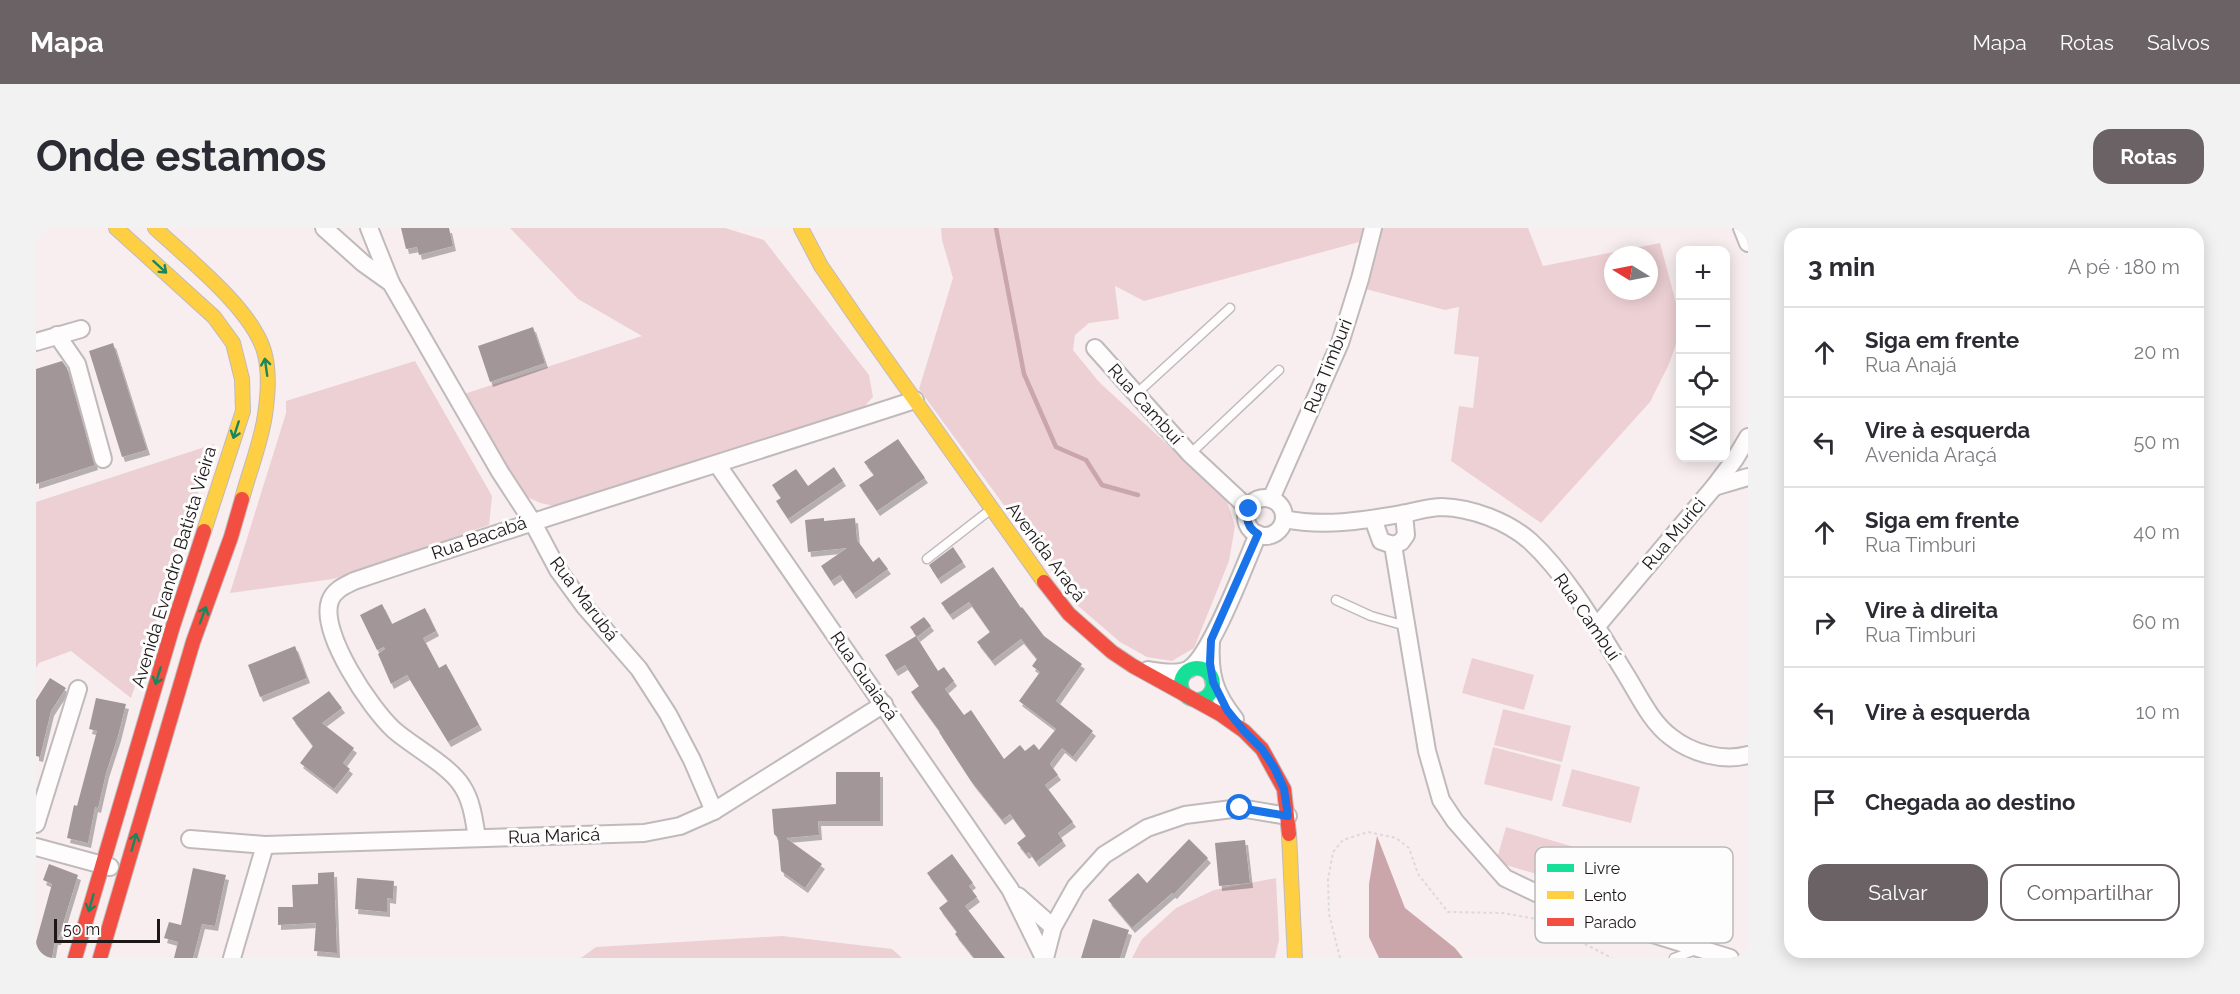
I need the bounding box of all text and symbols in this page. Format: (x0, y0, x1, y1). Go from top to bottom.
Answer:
text: Mapa (30, 26, 104, 59)
text: Mapa (1973, 30, 2027, 55)
text: Rotas (2060, 30, 2114, 55)
text: Salvos (2147, 30, 2210, 55)
button: Rotas (2093, 129, 2204, 184)
text: Onde estamos (36, 132, 327, 181)
north arrow (1604, 246, 1658, 300)
map controls (1676, 246, 1730, 462)
button: + (1676, 246, 1730, 300)
text: 3 min (1808, 252, 1875, 282)
text: A pé · 180 m (2068, 255, 2180, 279)
one-way arrow (152, 260, 167, 274)
button: − (1676, 300, 1730, 354)
street label: Rua Timburi (1299, 316, 1356, 416)
text: Siga em frente (1865, 327, 2019, 353)
icon: ahead (1808, 336, 1841, 369)
text: 20 m (2134, 340, 2180, 364)
text: Rua Anajá (1865, 353, 1957, 377)
button: locate (1676, 354, 1730, 408)
one-way arrow (261, 357, 272, 377)
street label: Rua Cambuí (1104, 359, 1187, 448)
button: layers (1676, 408, 1730, 462)
text: Vire à esquerda (1865, 417, 2030, 443)
one-way arrow (230, 420, 241, 439)
icon: left (1808, 426, 1841, 459)
text: 50 m (2133, 430, 2180, 454)
text: Avenida Araçá (1865, 443, 1997, 467)
street label: Avenida Evandro Batista Vieira (127, 444, 220, 690)
street label: Rua Murici (1638, 494, 1710, 574)
route end (1235, 495, 1261, 521)
street label: Avenida Araçá (1002, 498, 1091, 605)
text: Siga em frente (1865, 507, 2019, 533)
street label: Rua Bacabá (429, 511, 529, 564)
icon: ahead (1808, 516, 1841, 549)
text: 40 m (2133, 520, 2180, 544)
text: Rua Timburi (1865, 533, 1976, 557)
street label: Rua Marubá (546, 552, 623, 645)
street label: Rua Cambuí (1550, 569, 1625, 664)
text: Vire à direita (1865, 597, 1998, 623)
one-way arrow (199, 606, 210, 625)
icon: right (1808, 606, 1841, 639)
text: 60 m (2132, 610, 2180, 634)
text: Rua Timburi (1865, 623, 1976, 647)
street label: Rua Guaiacá (826, 627, 903, 724)
one-way arrow (152, 666, 163, 685)
icon: left (1808, 696, 1841, 729)
text: Vire à esquerda (1865, 699, 2030, 725)
text: 10 m (2136, 700, 2180, 724)
icon: arrive (1808, 786, 1841, 819)
text: Chegada ao destino (1865, 789, 2075, 815)
route start (1226, 794, 1252, 820)
street label: Rua Maricá (508, 823, 600, 848)
one-way arrow (129, 833, 140, 852)
legend (1535, 847, 1733, 943)
text: Livre (1584, 859, 1620, 878)
button: Salvar (1808, 864, 1988, 921)
button: Compartilhar (2000, 864, 2180, 921)
text: Lento (1584, 886, 1627, 905)
one-way arrow (85, 894, 96, 913)
text: Parado (1584, 913, 1636, 932)
scale bar (54, 916, 160, 944)
text: 50 m (63, 920, 100, 939)

